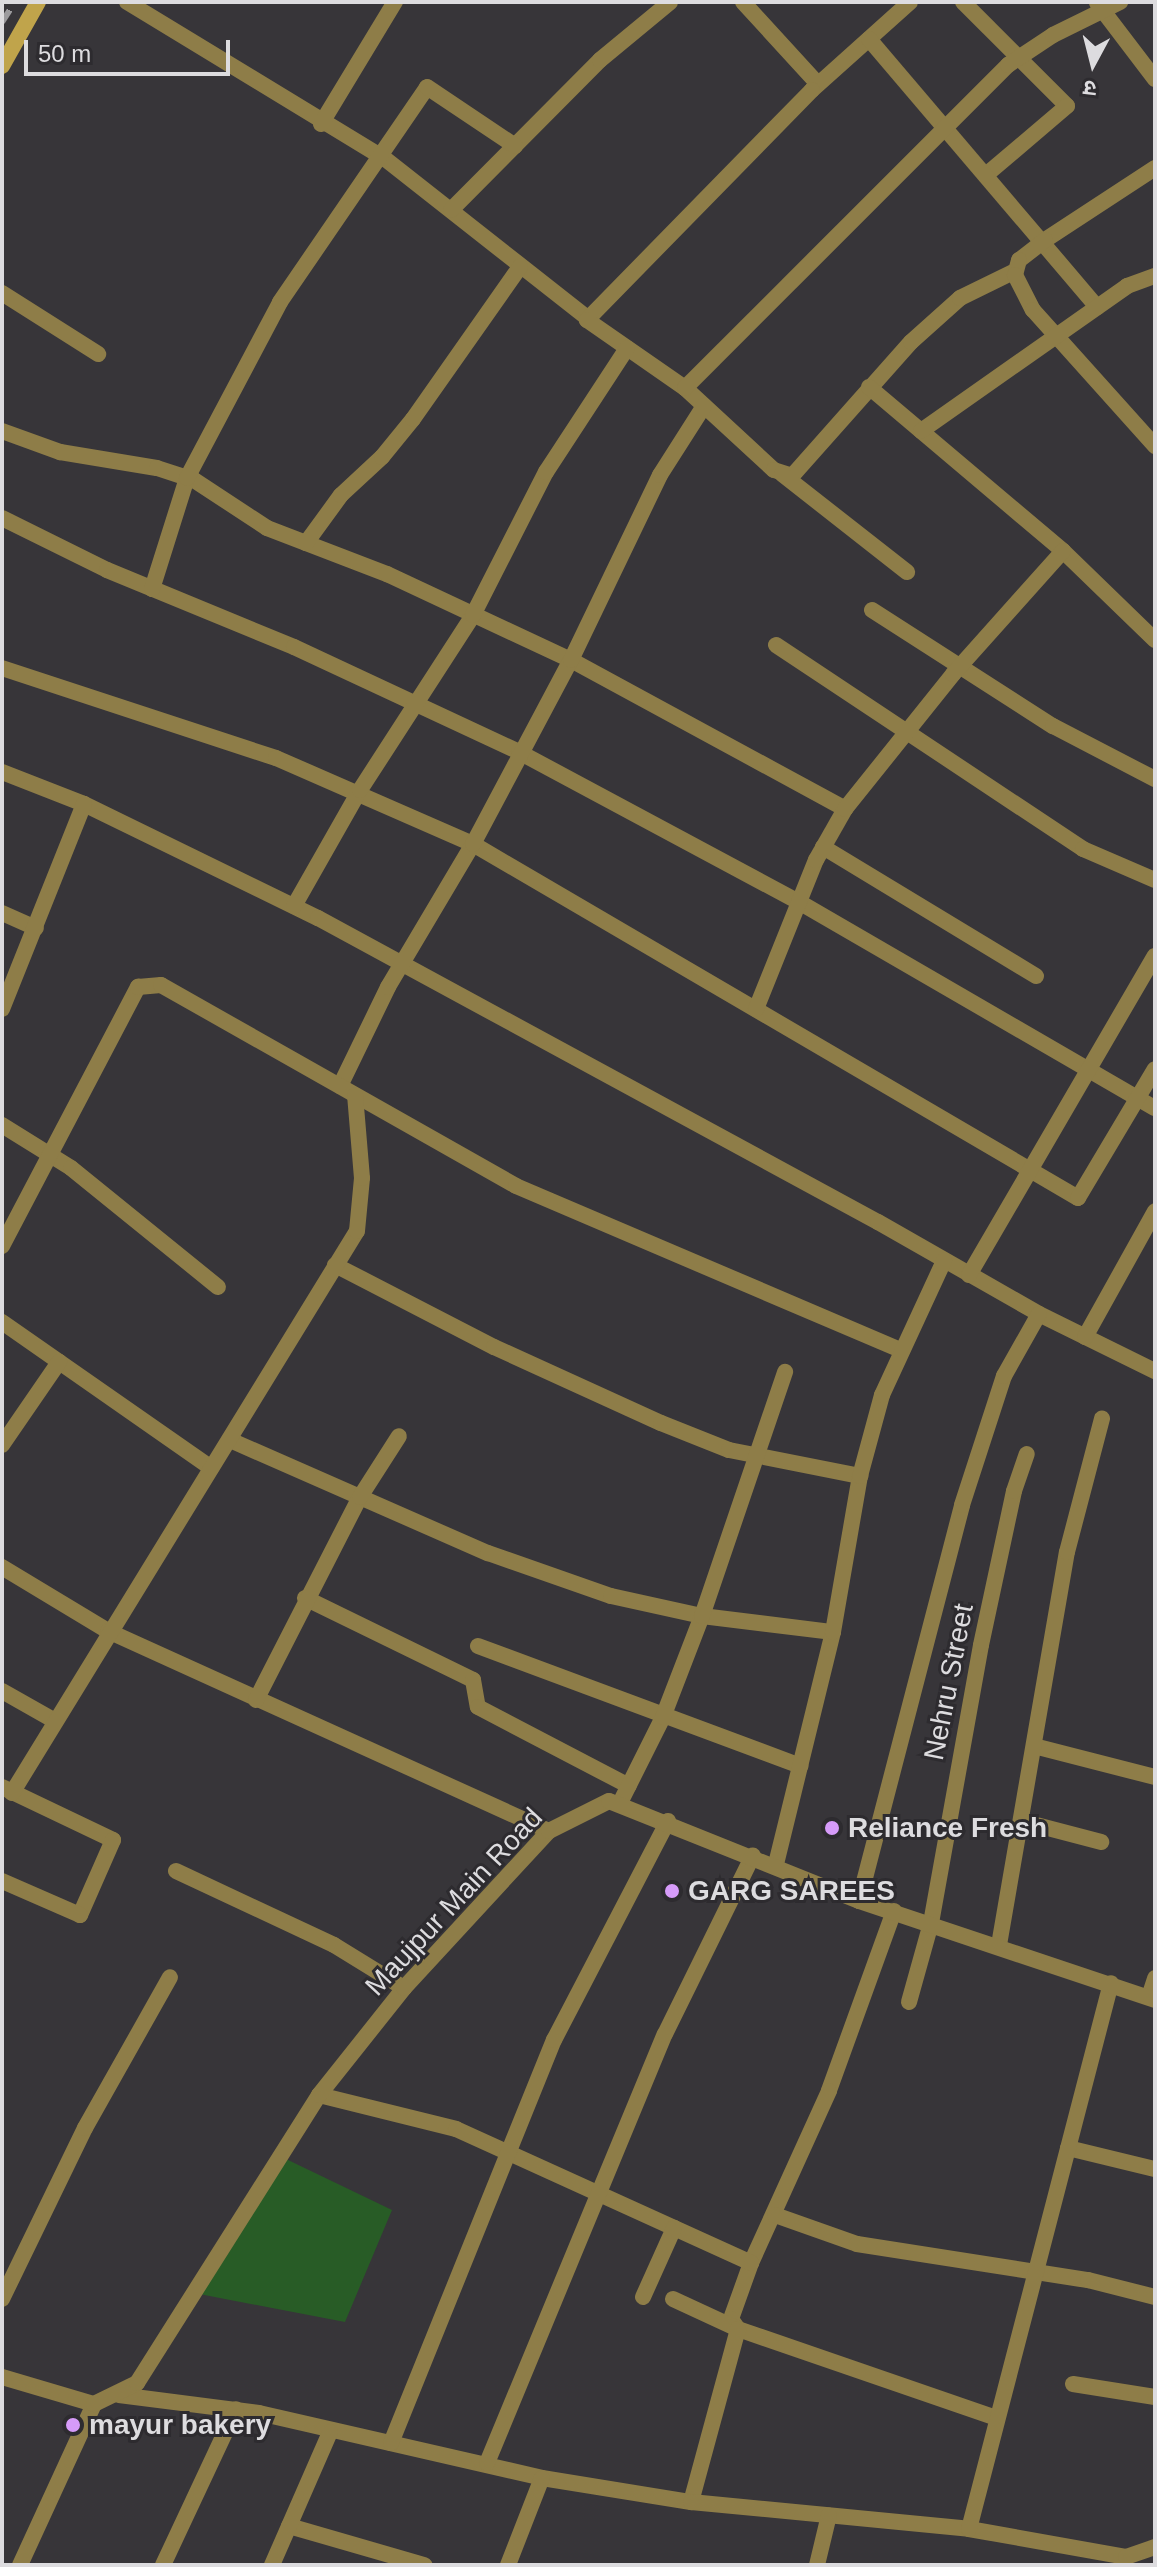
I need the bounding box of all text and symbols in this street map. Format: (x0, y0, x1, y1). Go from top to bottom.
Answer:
scale bar (28, 24, 234, 74)
north arrow (1053, 24, 1133, 104)
text: 50 m (38, 40, 91, 67)
text: उ (1082, 75, 1098, 102)
street label: Nehru Street (917, 1601, 981, 1763)
street label: Maujpur Main Road (358, 1801, 550, 2003)
place label: Reliance Fresh (848, 1811, 1047, 1845)
marker: Reliance Fresh (823, 1819, 841, 1837)
place label: GARG SAREES (688, 1874, 895, 1908)
marker: GARG SAREES (663, 1882, 681, 1900)
place label: mayur bakery (89, 2408, 271, 2442)
marker: mayur bakery (64, 2416, 82, 2434)

